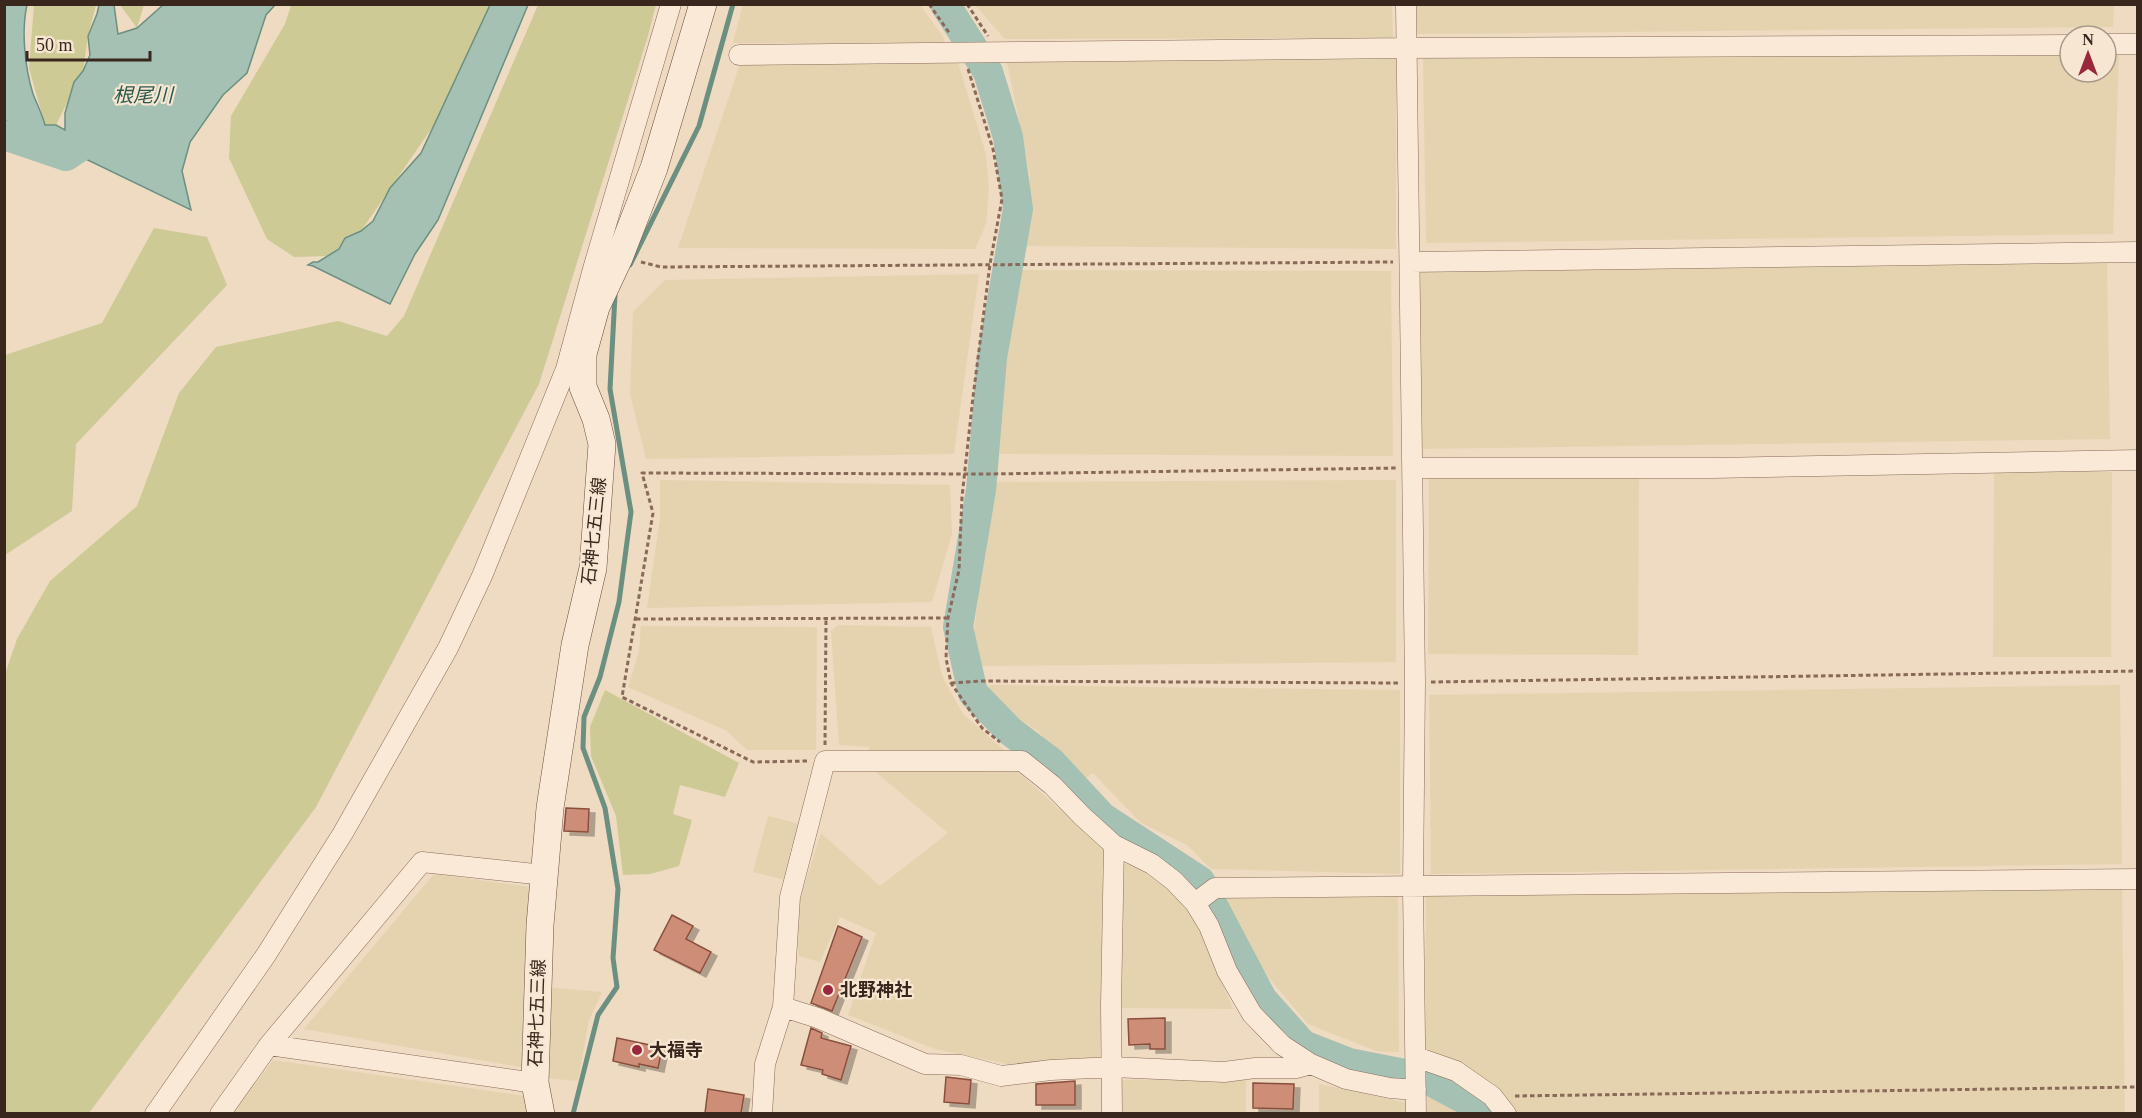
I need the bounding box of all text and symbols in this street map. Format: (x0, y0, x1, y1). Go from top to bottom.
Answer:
scale bar (27, 24, 150, 62)
north arrow (2058, 24, 2118, 84)
text: N (2082, 31, 2094, 48)
text: 50 m (36, 35, 73, 55)
water label: 根尾川 (113, 84, 175, 106)
street label: 石神七五三線 (578, 476, 610, 586)
street label: 石神七五三線 (525, 959, 549, 1067)
place label: 北野神社 (840, 980, 912, 1000)
marker: 北野神社 (821, 983, 835, 997)
place label: 大福寺 (649, 1040, 703, 1060)
marker: 大福寺 (630, 1043, 644, 1057)

